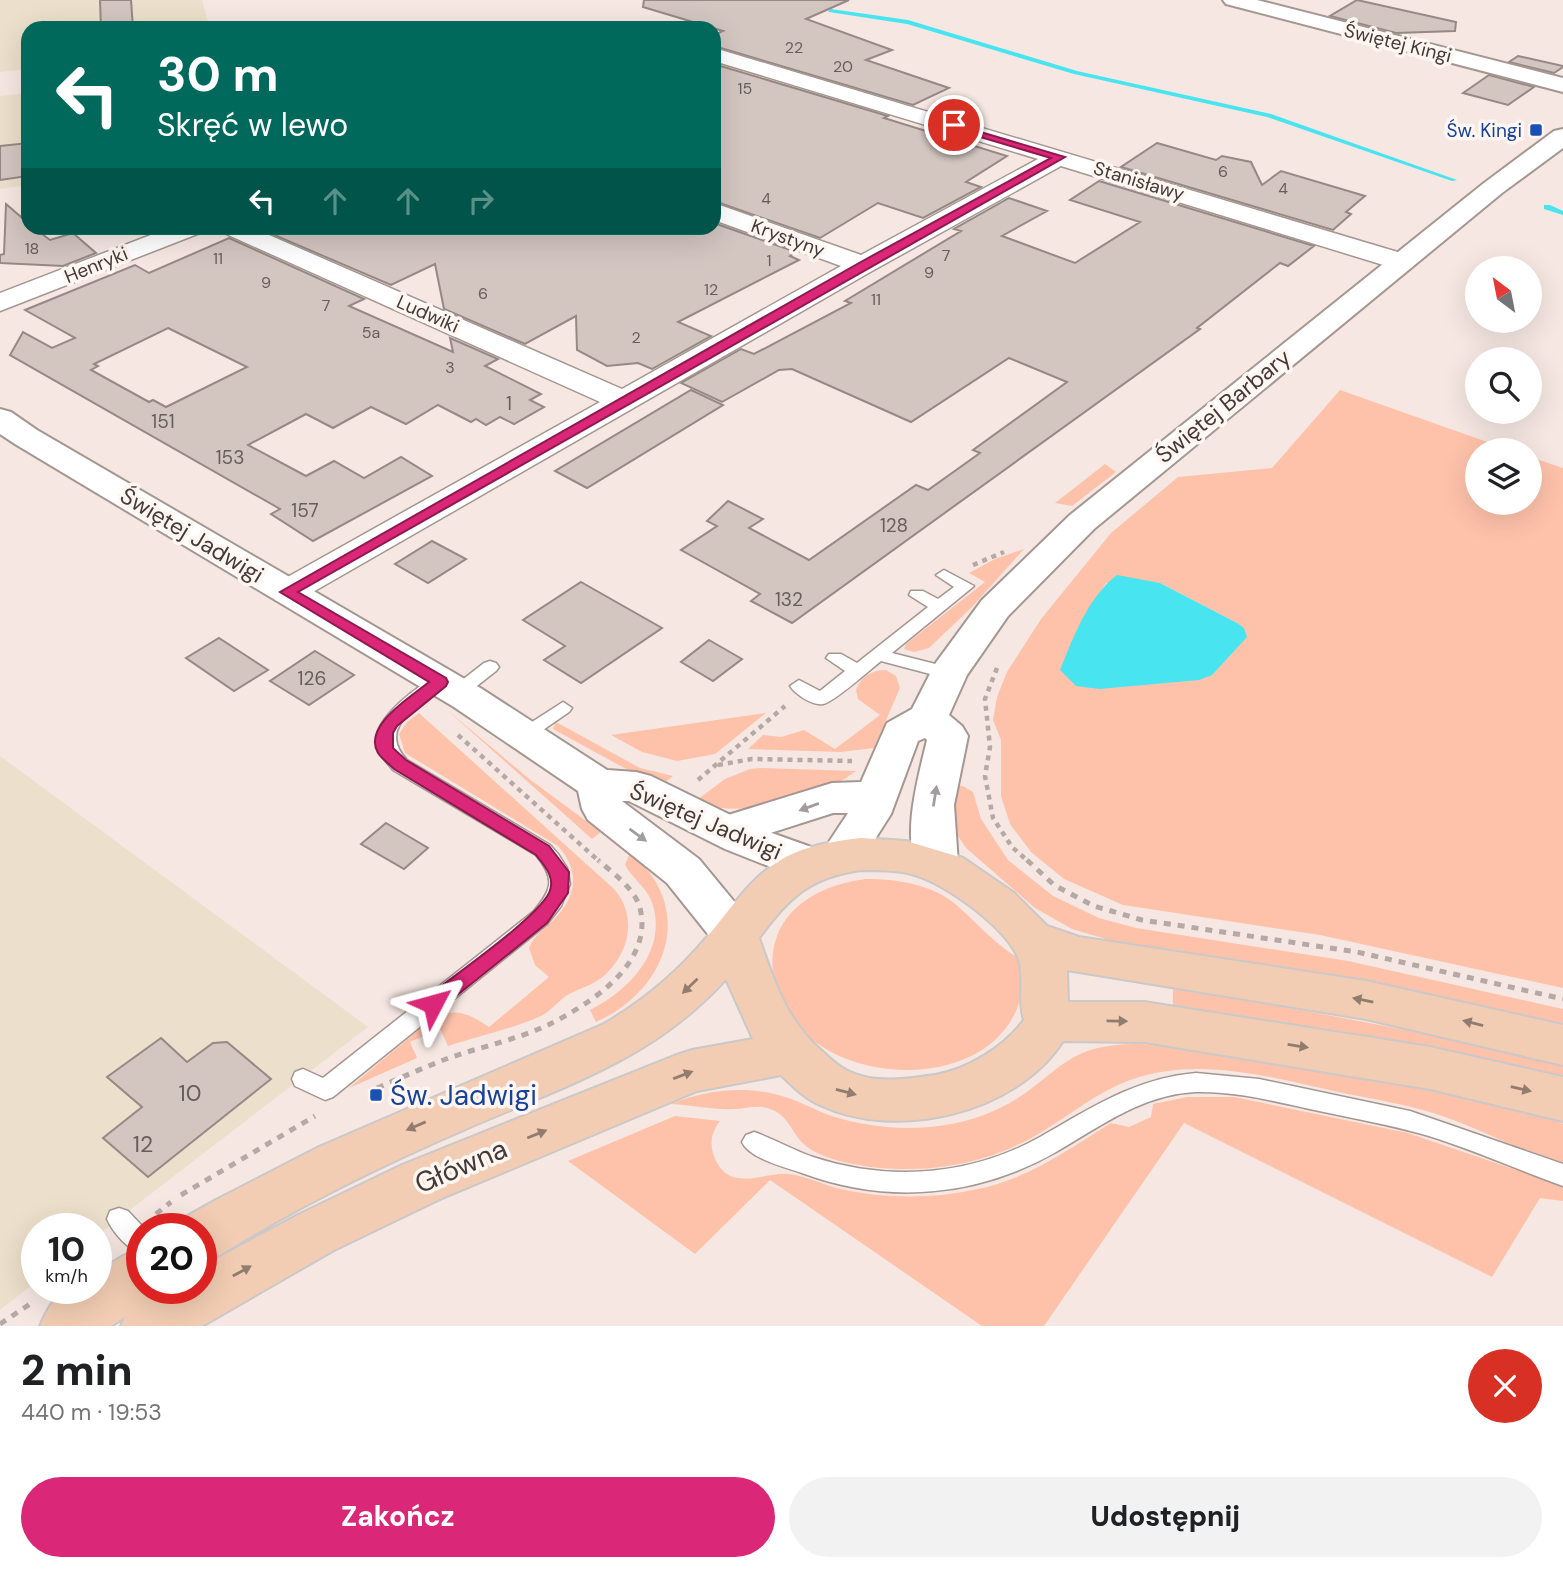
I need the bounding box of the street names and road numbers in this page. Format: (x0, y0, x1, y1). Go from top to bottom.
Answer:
street label: Świętej Kingi (1342, 18, 1454, 68)
street label: Stanisławy (1090, 155, 1188, 207)
street label: Krystyny (748, 213, 829, 263)
street label: Henryki (61, 241, 131, 289)
street label: Ludwiki (393, 289, 463, 339)
street label: Świętej Barbary (1149, 342, 1297, 470)
street label: Świętej Jadwigi (115, 480, 269, 590)
street label: Świętej Jadwigi (625, 775, 787, 867)
street label: Główna (409, 1130, 513, 1202)

